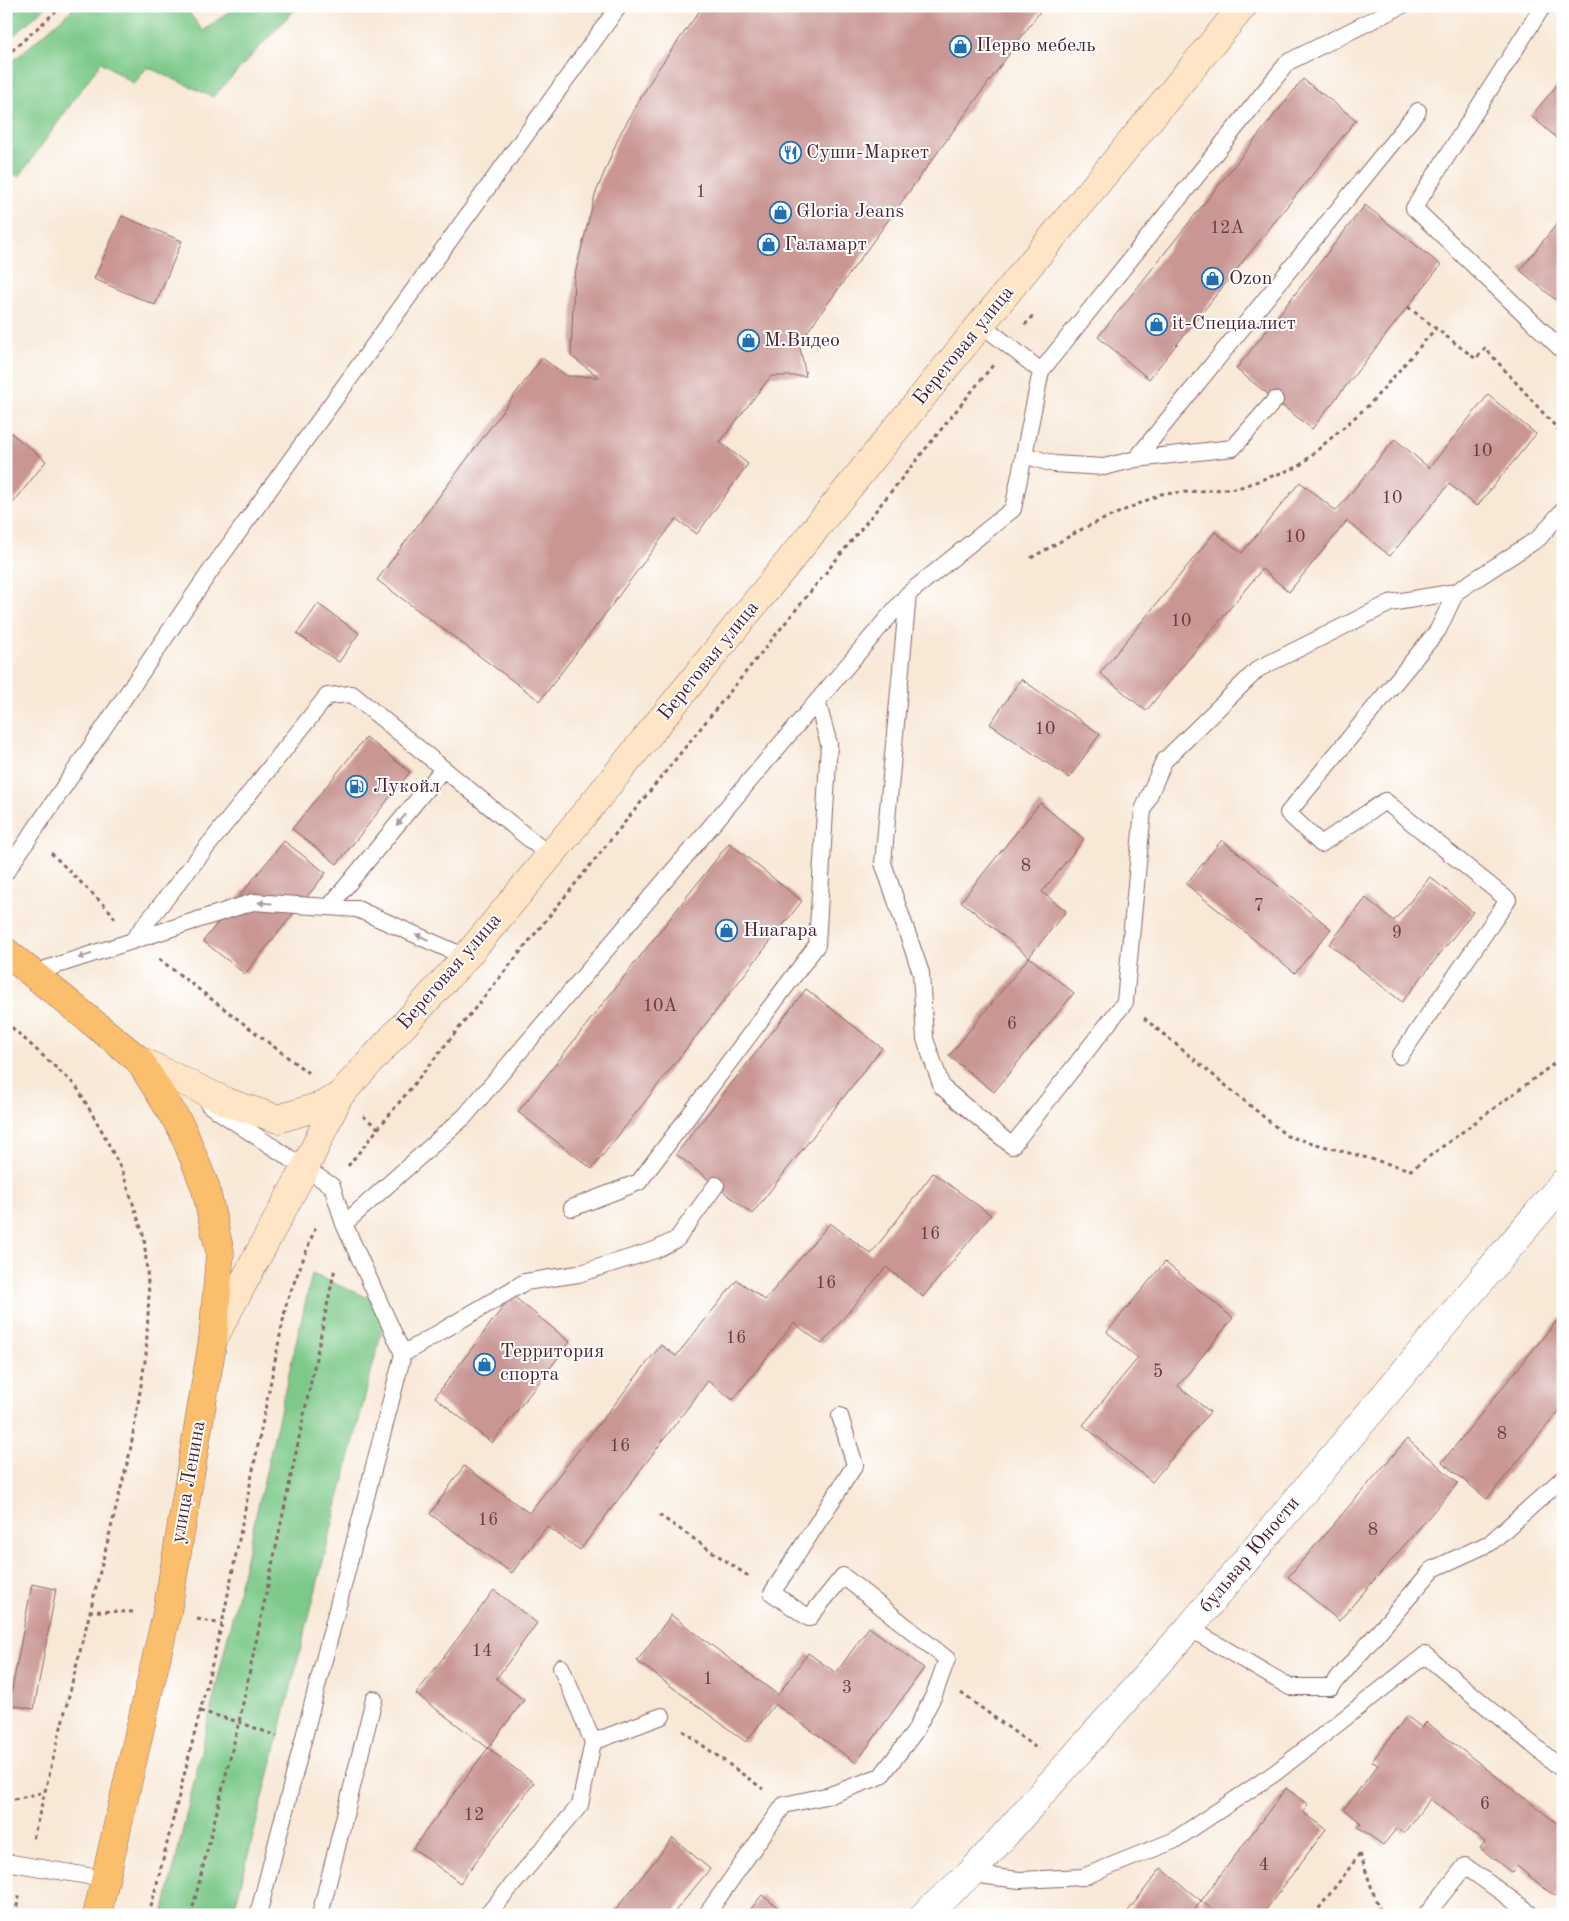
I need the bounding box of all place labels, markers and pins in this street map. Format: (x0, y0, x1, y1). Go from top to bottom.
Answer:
shop icon: Перво мебель (948, 34, 972, 58)
place label: Перво мебель (976, 36, 1096, 56)
restaurant icon: Суши-Маркет (778, 141, 802, 165)
place label: Суши-Маркет (806, 143, 929, 163)
shop icon: Gloria Jeans (768, 200, 792, 224)
place label: Gloria Jeans (796, 202, 904, 222)
shop icon: Галамарт (756, 233, 780, 257)
place label: Галамарт (784, 235, 867, 255)
shop icon: Ozon (1201, 267, 1225, 291)
place label: Ozon (1229, 269, 1273, 289)
shop icon: it-Специалист (1144, 312, 1168, 336)
place label: it-Специалист (1172, 314, 1296, 334)
shop icon: М.Видео (736, 329, 760, 353)
place label: М.Видео (764, 331, 840, 351)
fuel station icon: Лукойл (345, 775, 369, 799)
place label: Лукойл (373, 777, 440, 797)
shop icon: Ниагара (715, 919, 739, 943)
place label: Ниагара (743, 921, 818, 941)
place label: Территория спорта (500, 1342, 604, 1385)
shop icon: Территория спорта (472, 1352, 496, 1376)

